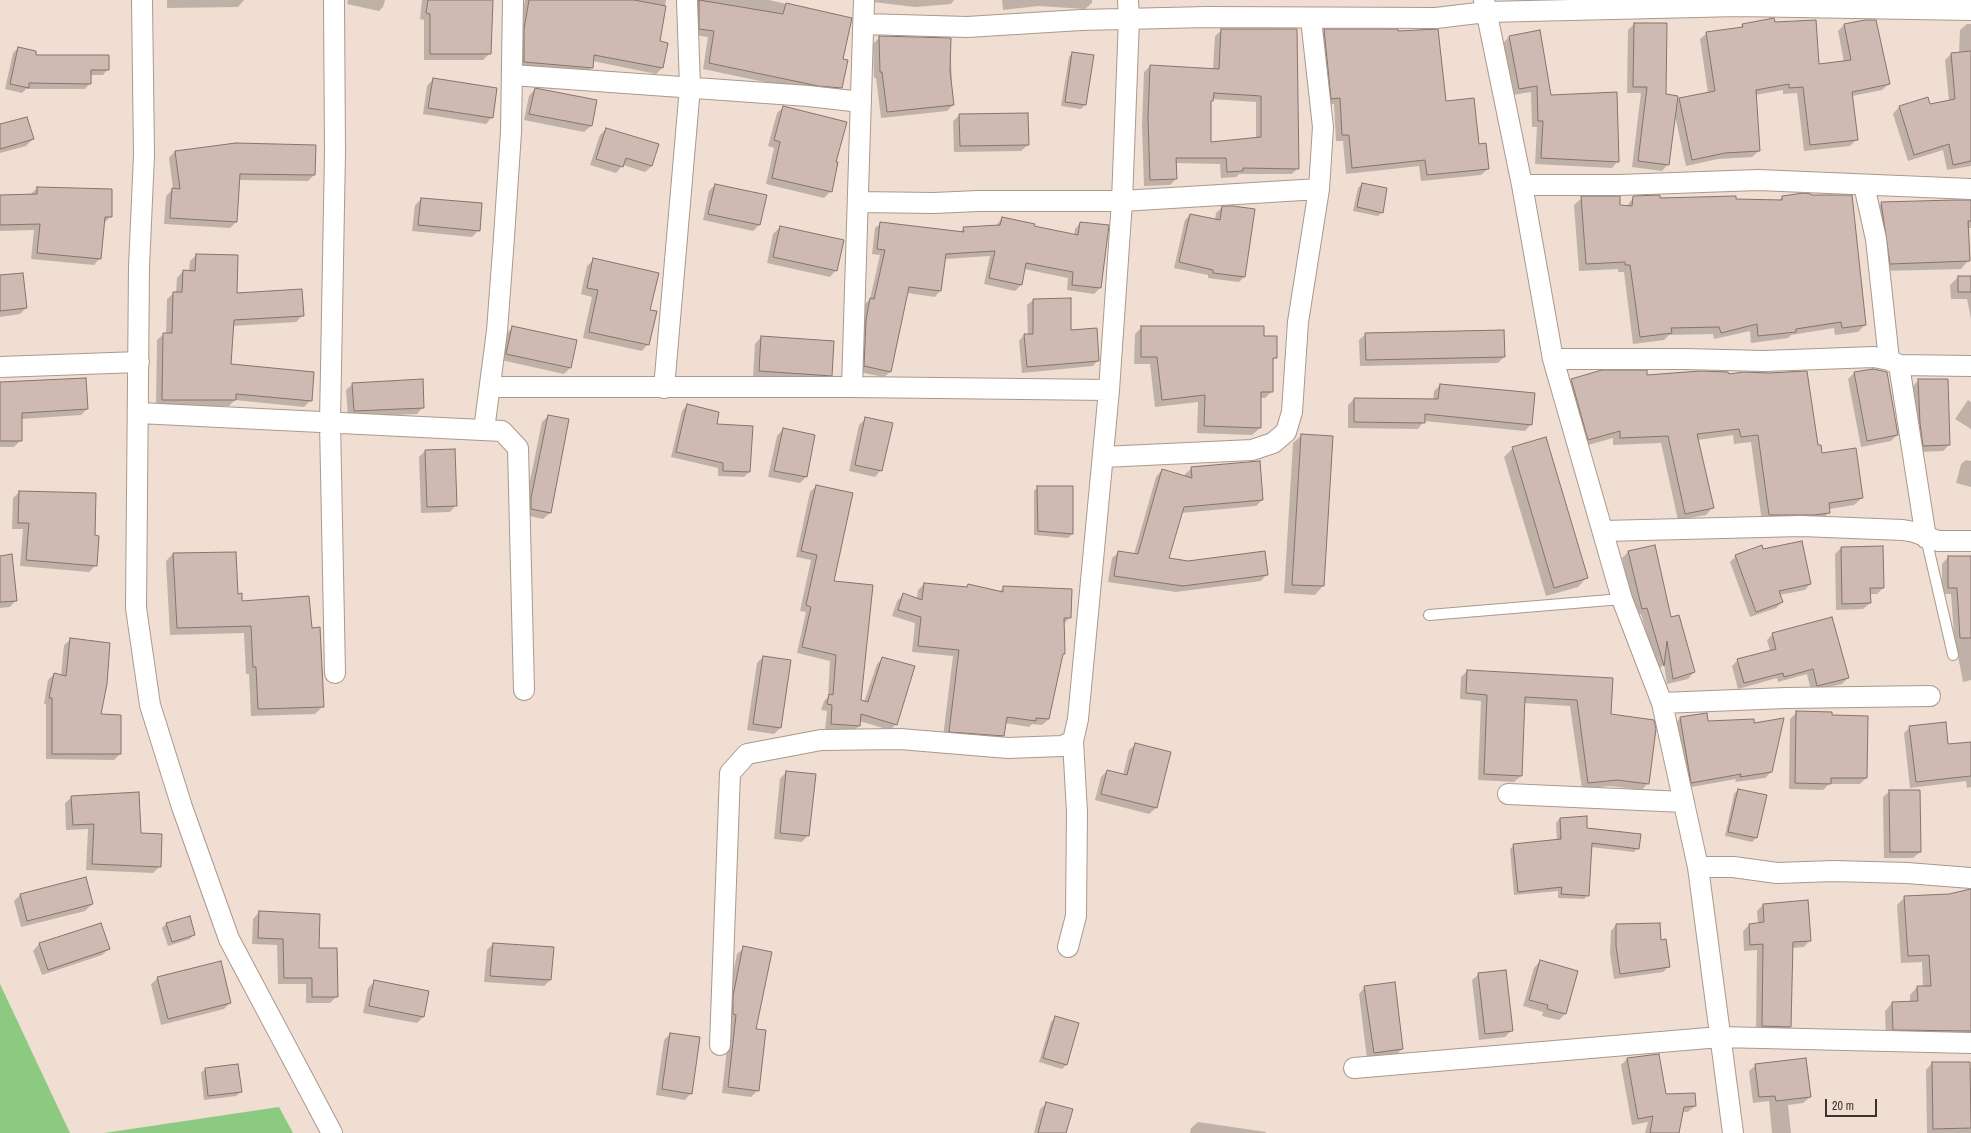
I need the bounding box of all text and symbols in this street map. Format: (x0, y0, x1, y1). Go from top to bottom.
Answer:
scale bar (1827, 1091, 1879, 1117)
text: 20 m (1832, 1098, 1854, 1114)

